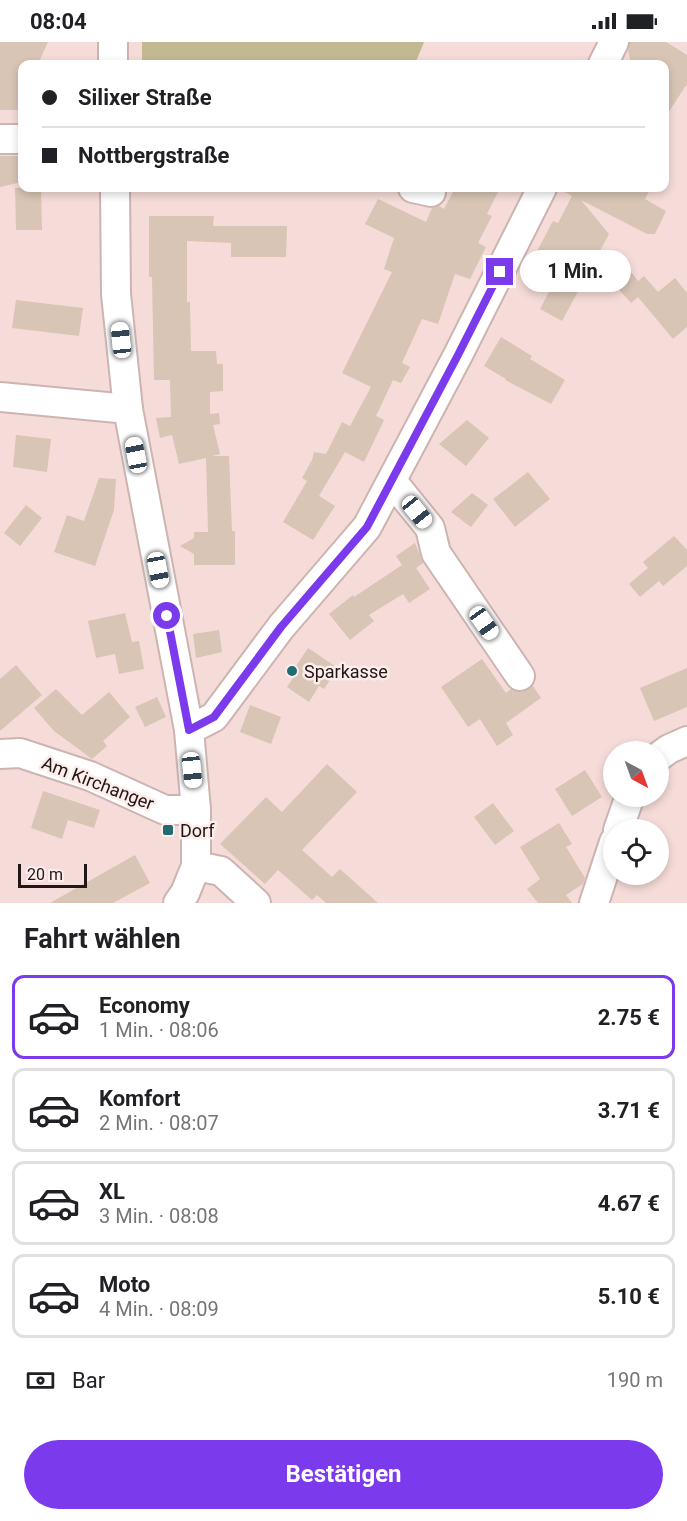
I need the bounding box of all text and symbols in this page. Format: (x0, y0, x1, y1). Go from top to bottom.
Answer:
text: 08:04 (30, 9, 87, 34)
text: Silixer Straße (78, 85, 212, 110)
text: Nottbergstraße (78, 143, 230, 168)
callout: 1 Min. (521, 251, 632, 293)
route end (486, 258, 513, 285)
text: 1 Min. (547, 259, 604, 283)
car (110, 321, 132, 359)
car (124, 436, 148, 474)
car (399, 492, 435, 532)
car (146, 551, 170, 589)
route start (153, 602, 180, 629)
car (466, 603, 502, 643)
place label: Sparkasse (304, 661, 388, 682)
marker: Sparkasse (285, 664, 299, 678)
north arrow (603, 741, 669, 807)
map controls (603, 741, 669, 885)
car (181, 751, 203, 789)
street label: Am Kirchanger (39, 752, 157, 814)
button: locate (603, 819, 669, 885)
place label: Dorf (180, 820, 215, 841)
marker: Dorf (161, 823, 175, 837)
scale bar (18, 861, 87, 888)
text: 20 m (27, 865, 63, 884)
text: Fahrt wählen (24, 923, 181, 955)
icon: car (27, 990, 81, 1044)
text: Economy (99, 993, 190, 1018)
text: 2.75 € (598, 1005, 660, 1030)
text: 1 Min. · 08:06 (99, 1018, 219, 1042)
icon: car (27, 1083, 81, 1137)
text: Komfort (99, 1086, 181, 1111)
text: 3.71 € (598, 1098, 660, 1123)
text: 2 Min. · 08:07 (99, 1111, 219, 1135)
icon: car (27, 1176, 81, 1230)
text: XL (99, 1179, 125, 1204)
text: 4.67 € (598, 1191, 660, 1216)
text: 3 Min. · 08:08 (99, 1204, 219, 1228)
icon: car (27, 1269, 81, 1323)
text: Moto (99, 1272, 150, 1297)
text: 5.10 € (598, 1284, 660, 1309)
text: 4 Min. · 08:09 (99, 1297, 219, 1321)
icon: cash (24, 1364, 57, 1397)
text: Bar (72, 1368, 105, 1393)
text: 190 m (607, 1368, 663, 1392)
button: Bestätigen (24, 1440, 663, 1509)

